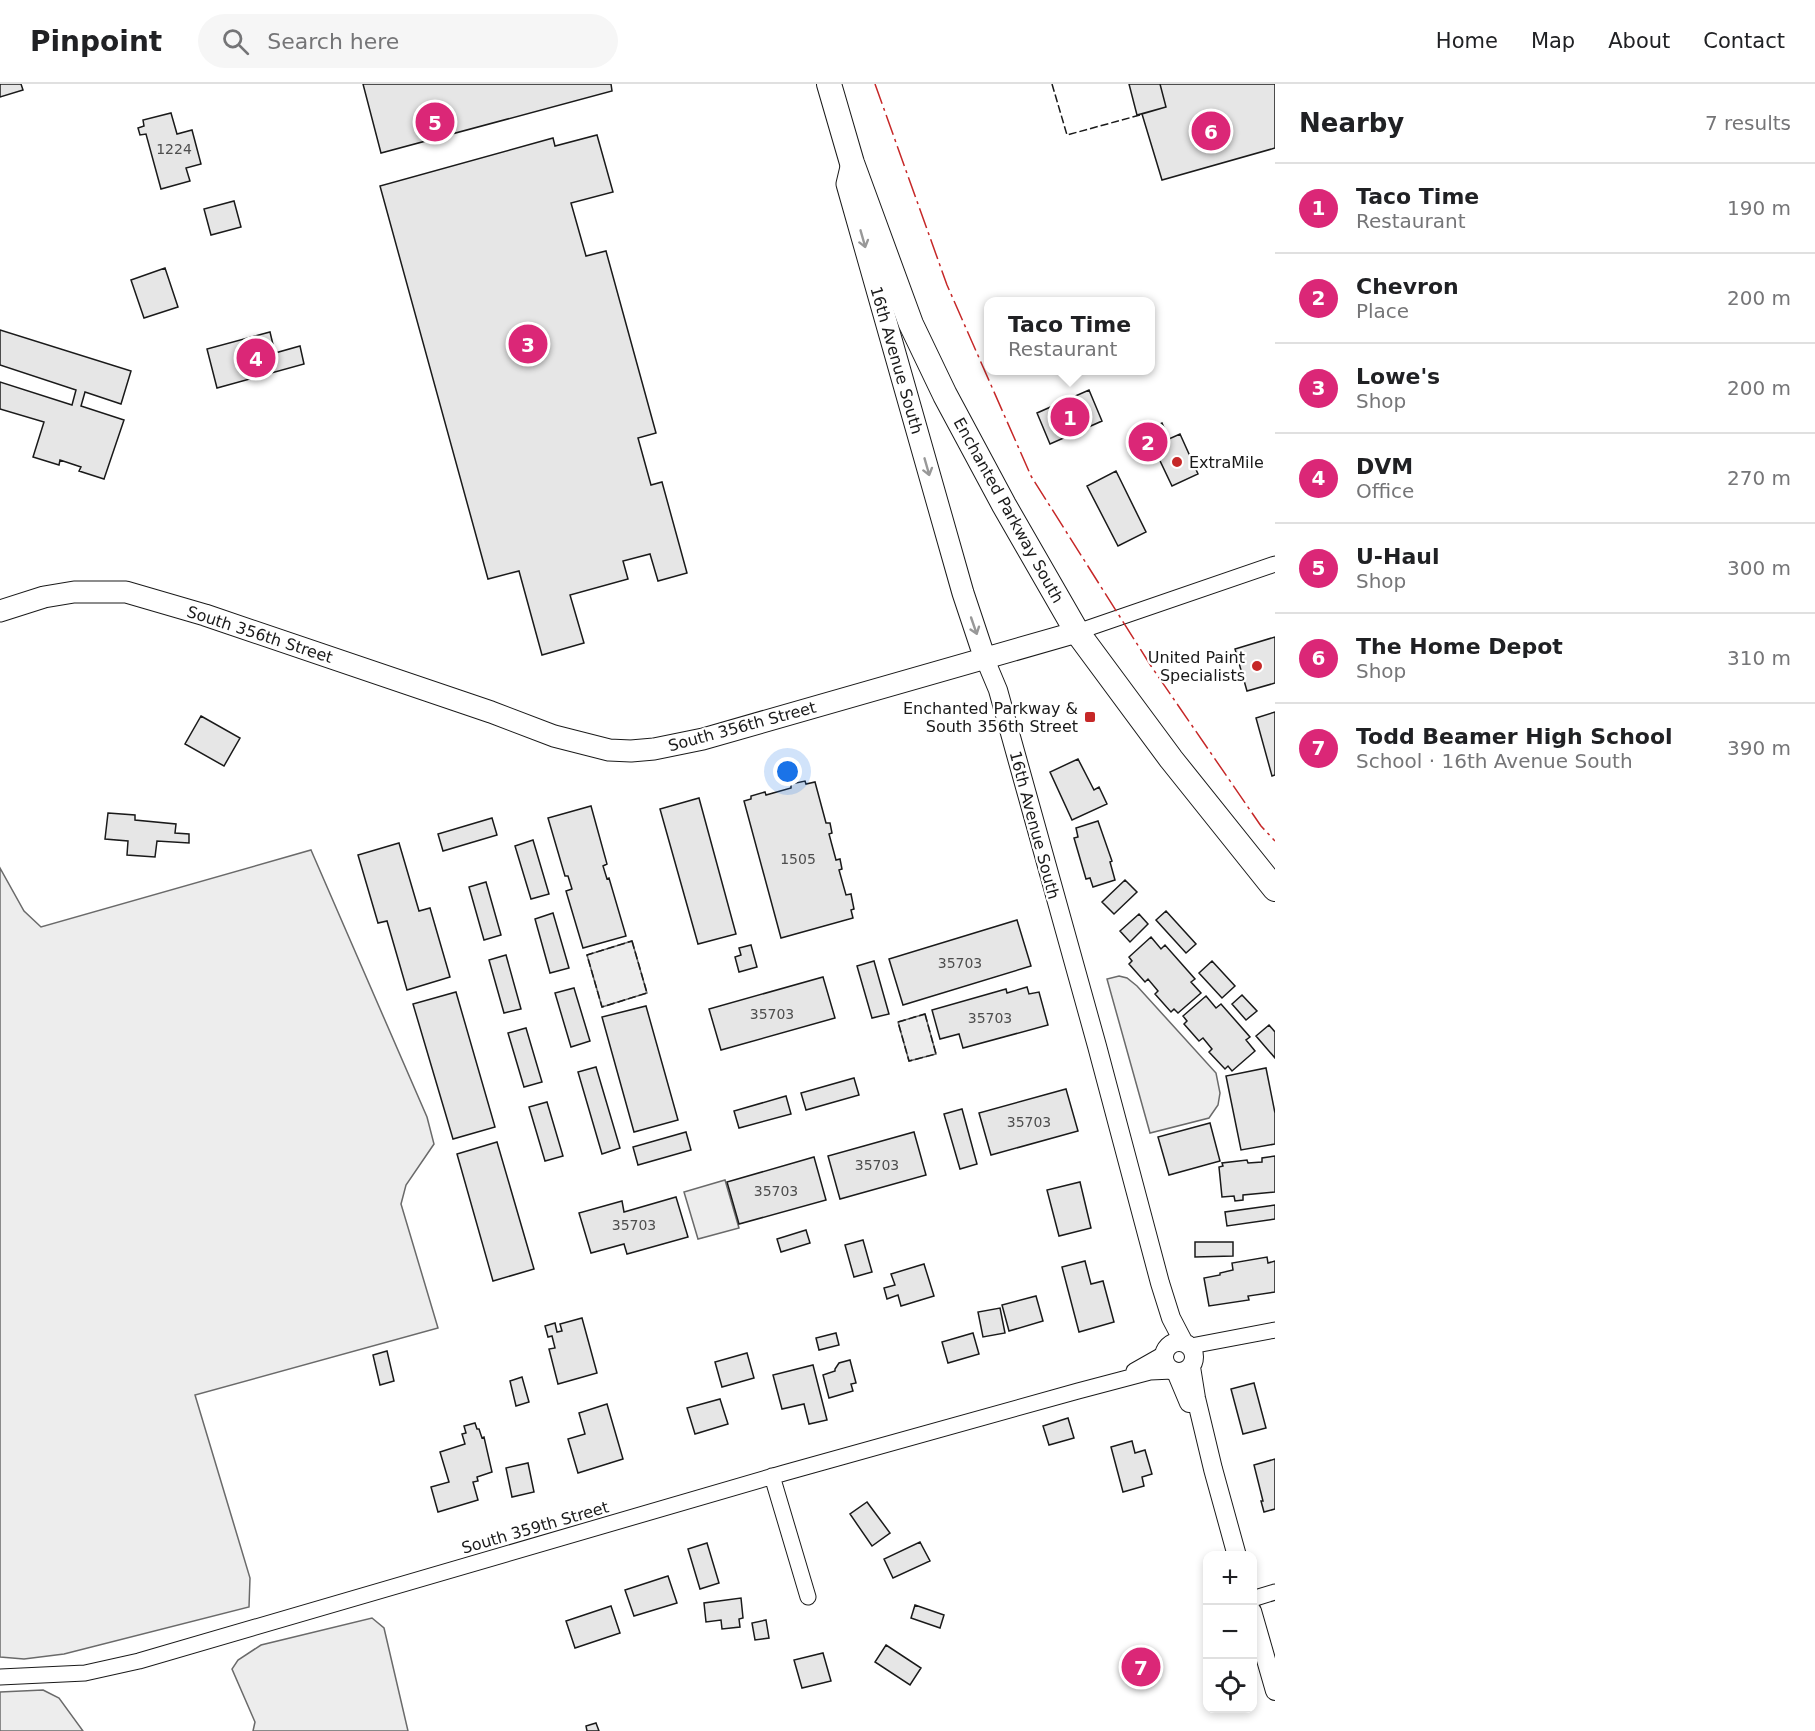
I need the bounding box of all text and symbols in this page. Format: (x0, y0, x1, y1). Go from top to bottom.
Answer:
search box (198, 14, 618, 68)
text: Pinpoint (30, 25, 162, 58)
icon: search (219, 25, 252, 58)
text: Search here (267, 29, 399, 54)
text: Home (1436, 29, 1498, 53)
text: Map (1531, 29, 1575, 53)
text: About (1608, 29, 1670, 53)
text: Contact (1703, 29, 1785, 53)
pin: 5 (416, 99, 454, 144)
pin: 6 (1192, 108, 1230, 154)
text: Nearby (1299, 108, 1404, 138)
text: 7 results (1705, 111, 1791, 135)
house number: 1224 (156, 141, 192, 157)
text: Taco Time (1356, 184, 1479, 209)
text: 1 (1312, 196, 1325, 220)
text: 190 m (1727, 196, 1791, 220)
text: Restaurant (1356, 209, 1466, 233)
one-way arrow (858, 229, 869, 248)
text: Chevron (1356, 274, 1459, 299)
street label: 16th Avenue South (866, 284, 927, 436)
text: 2 (1312, 286, 1325, 310)
text: 200 m (1727, 286, 1791, 310)
popup (984, 297, 1155, 375)
text: Place (1356, 299, 1409, 323)
text: Taco Time (1008, 312, 1131, 337)
pin: 3 (508, 322, 548, 366)
pin: 4 (236, 336, 276, 380)
text: Restaurant (1008, 337, 1117, 361)
text: Lowe's (1356, 364, 1440, 389)
text: 3 (1312, 376, 1325, 400)
text: 200 m (1727, 376, 1791, 400)
text: Shop (1356, 389, 1406, 413)
pin: 1 (1050, 394, 1090, 440)
street label: Enchanted Parkway South (950, 414, 1068, 606)
pin: 2 (1128, 420, 1168, 464)
place label: ExtraMile (1189, 453, 1264, 472)
text: DVM (1356, 454, 1413, 479)
marker: ExtraMile (1170, 455, 1184, 469)
one-way arrow (922, 457, 933, 476)
text: 4 (1312, 466, 1325, 490)
text: 270 m (1727, 466, 1791, 490)
text: Office (1356, 479, 1414, 503)
text: U-Haul (1356, 544, 1439, 569)
text: 5 (1312, 556, 1325, 580)
text: 300 m (1727, 556, 1791, 580)
text: Shop (1356, 569, 1406, 593)
street label: South 356th Street (185, 602, 335, 667)
one-way arrow (970, 616, 981, 635)
text: The Home Depot (1356, 634, 1563, 659)
text: 6 (1312, 646, 1325, 670)
text: 310 m (1727, 646, 1791, 670)
place label: United Paint Specialists (1148, 648, 1245, 685)
marker: United Paint Specialists (1250, 659, 1264, 673)
text: Shop (1356, 659, 1406, 683)
street label: South 356th Street (666, 698, 818, 755)
place label: Enchanted Parkway & South 356th Street (903, 699, 1078, 736)
marker: Enchanted Parkway & South 356th Street (1083, 710, 1097, 724)
text: Todd Beamer High School (1356, 724, 1673, 749)
text: 7 (1312, 736, 1325, 760)
text: 390 m (1727, 736, 1791, 760)
street label: 16th Avenue South (1006, 749, 1063, 901)
text: School · 16th Avenue South (1356, 749, 1633, 773)
your location (773, 757, 802, 786)
house number: 1505 (780, 851, 816, 867)
house number: 35703 (938, 955, 982, 971)
house number: 35703 (750, 1006, 794, 1022)
house number: 35703 (968, 1010, 1012, 1026)
house number: 35703 (1007, 1114, 1051, 1130)
house number: 35703 (855, 1157, 899, 1173)
house number: 35703 (754, 1183, 798, 1199)
house number: 35703 (612, 1217, 656, 1233)
street label: South 359th Street (459, 1497, 611, 1558)
map controls (1203, 1551, 1257, 1713)
button: + (1203, 1551, 1257, 1605)
button: − (1203, 1605, 1257, 1659)
pin: 7 (1122, 1644, 1160, 1690)
button: locate (1203, 1659, 1257, 1713)

